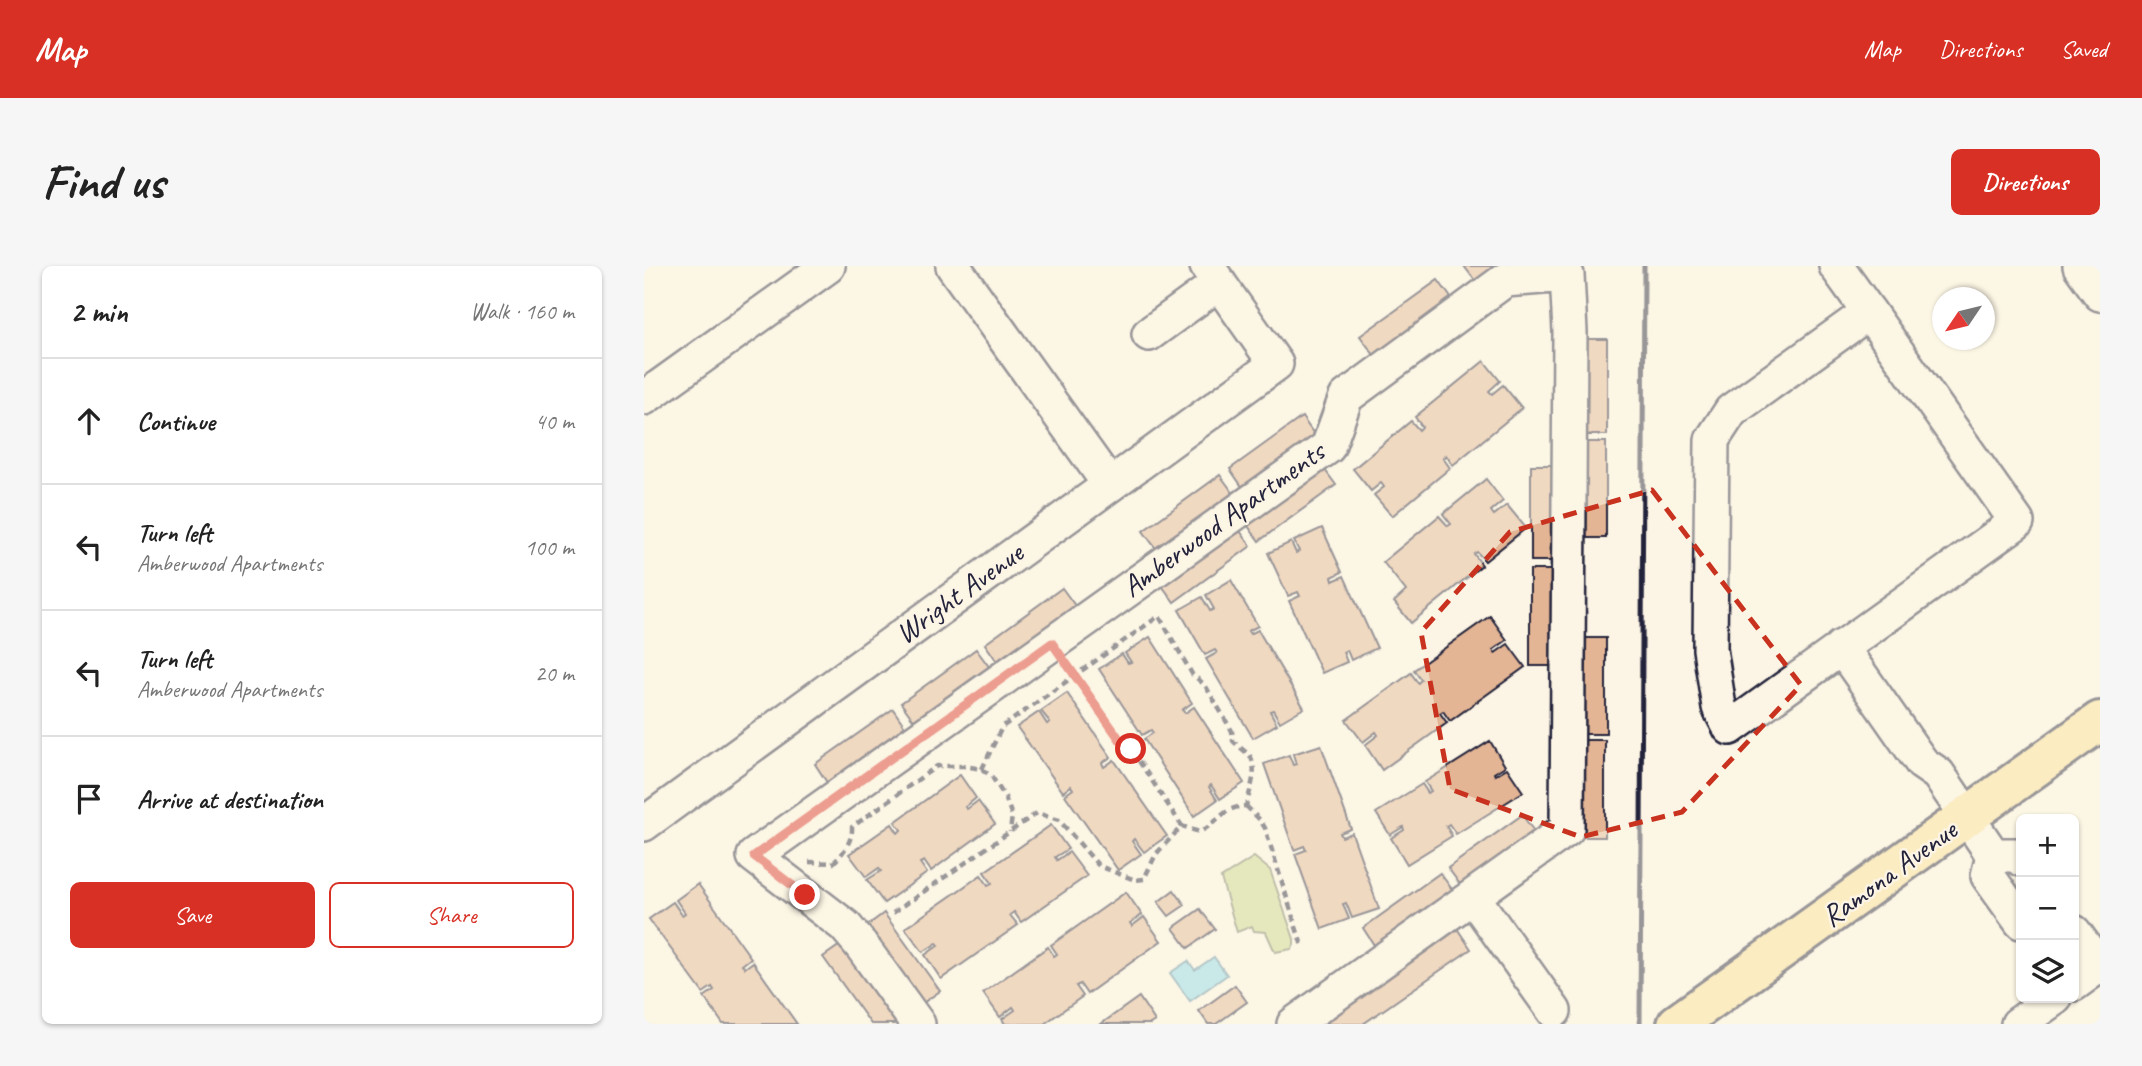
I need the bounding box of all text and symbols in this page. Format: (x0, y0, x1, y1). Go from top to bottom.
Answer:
text: Map (35, 28, 86, 70)
text: Map (1864, 34, 1901, 64)
text: Directions (1939, 34, 2022, 64)
text: Saved (2060, 34, 2107, 64)
button: Directions (1951, 149, 2100, 215)
text: Find us (42, 151, 164, 213)
north arrow (1932, 287, 1995, 350)
text: 2 min (70, 293, 127, 331)
text: Walk · 160 m (470, 297, 574, 326)
icon: ahead (70, 402, 108, 440)
text: Continue (137, 405, 215, 438)
text: 40 m (535, 407, 574, 436)
street label: Amberwood Apartments (1114, 431, 1334, 605)
text: Turn left (137, 516, 212, 549)
icon: left (70, 528, 108, 566)
text: 100 m (525, 533, 574, 562)
street label: Wright Avenue (888, 533, 1032, 652)
text: Amberwood Apartments (137, 549, 322, 578)
text: Turn left (137, 642, 212, 675)
icon: left (70, 654, 108, 692)
text: 20 m (535, 659, 574, 688)
text: Amberwood Apartments (137, 675, 322, 704)
route start (1115, 733, 1146, 764)
icon: arrive (70, 780, 108, 818)
text: Arrive at destination (137, 783, 323, 816)
street label: Ramona Avenue (1814, 810, 1966, 935)
map controls (2016, 814, 2079, 1003)
button: + (2016, 814, 2079, 877)
button: − (2016, 877, 2079, 940)
route end (789, 879, 820, 910)
button: Save (70, 882, 315, 948)
button: Share (329, 882, 574, 948)
button: layers (2016, 940, 2079, 1003)

